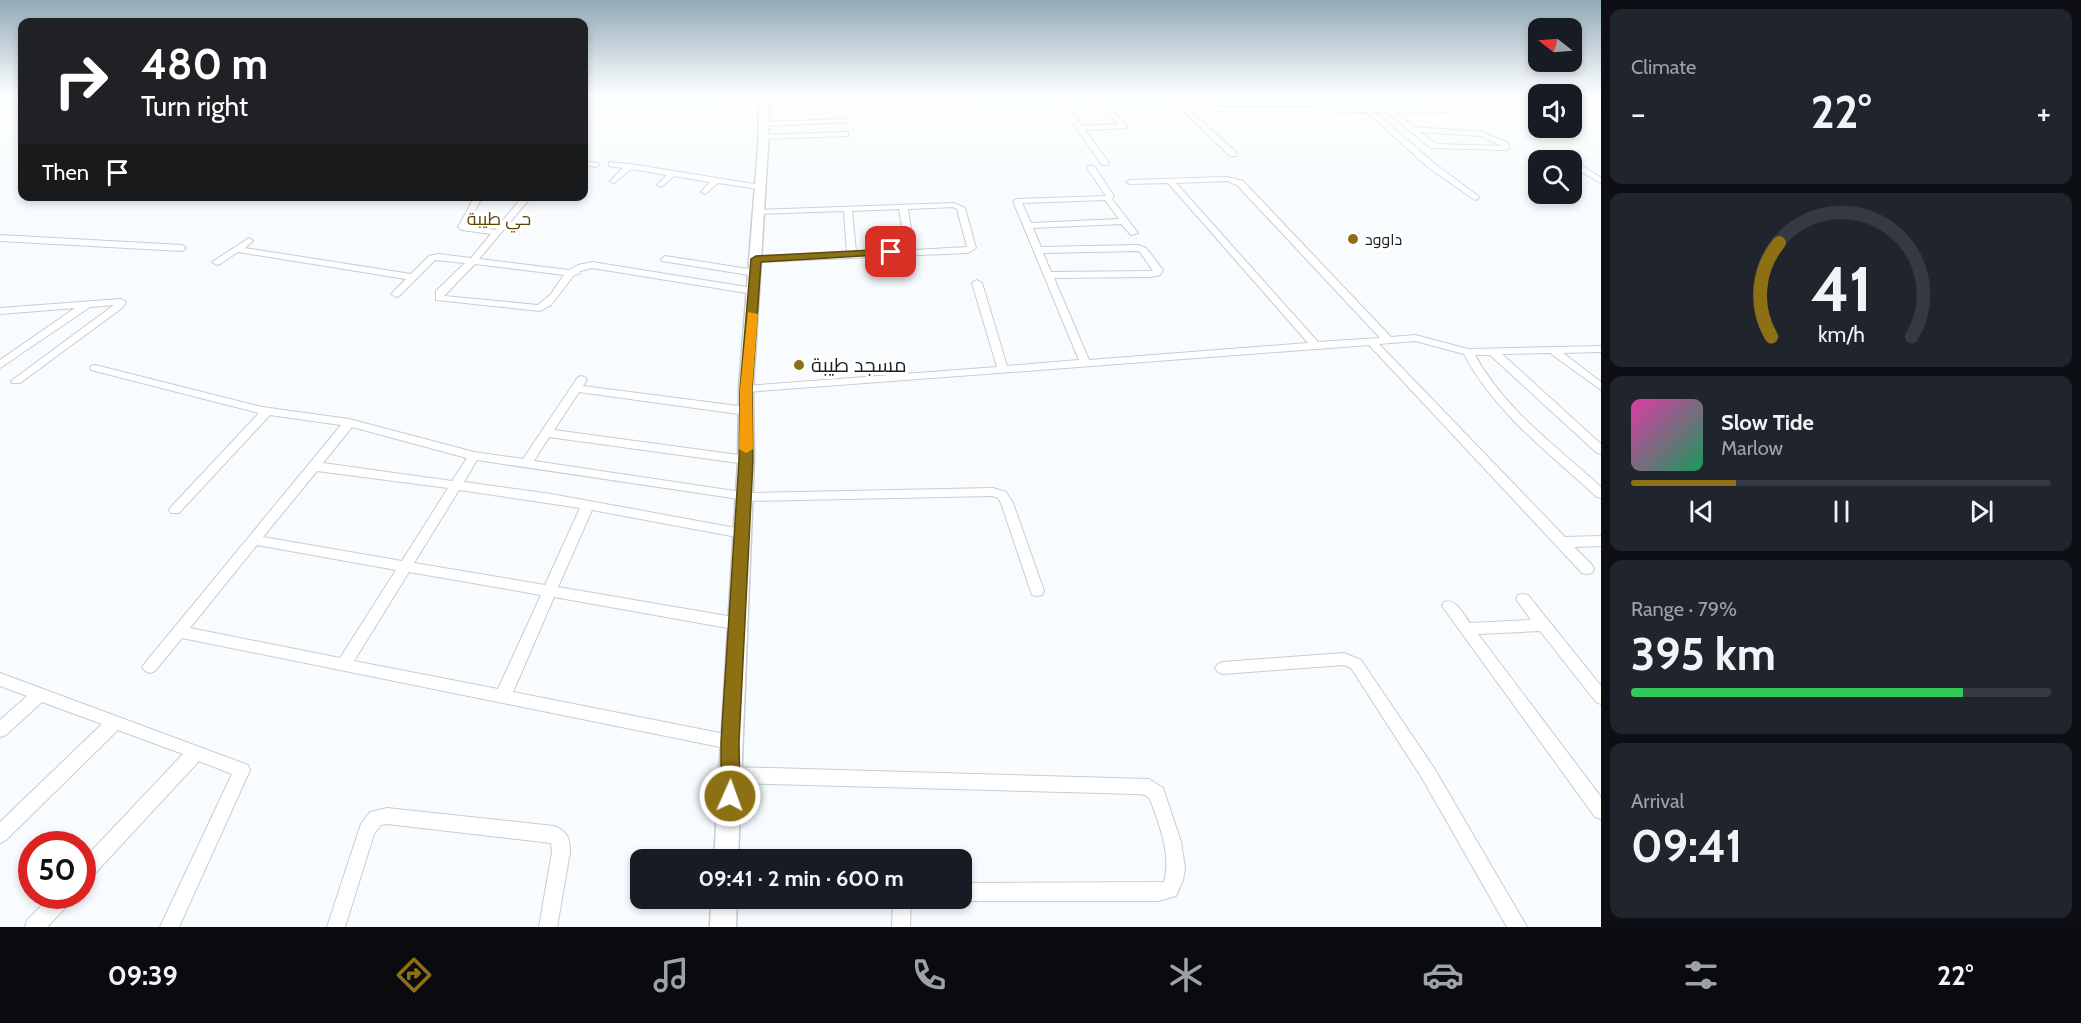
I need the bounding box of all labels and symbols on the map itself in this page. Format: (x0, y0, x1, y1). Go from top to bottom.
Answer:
north arrow (1528, 18, 1582, 72)
district label: حي طيبة (467, 208, 531, 233)
pin (865, 226, 916, 277)
place label: داوود (1365, 230, 1402, 249)
marker: داوود (1346, 232, 1360, 246)
place label: مسجد طيبة (811, 353, 906, 377)
marker: مسجد طيبة (792, 358, 806, 372)
position arrow (698, 764, 762, 828)
speed limit sign: 50 (18, 831, 96, 909)

